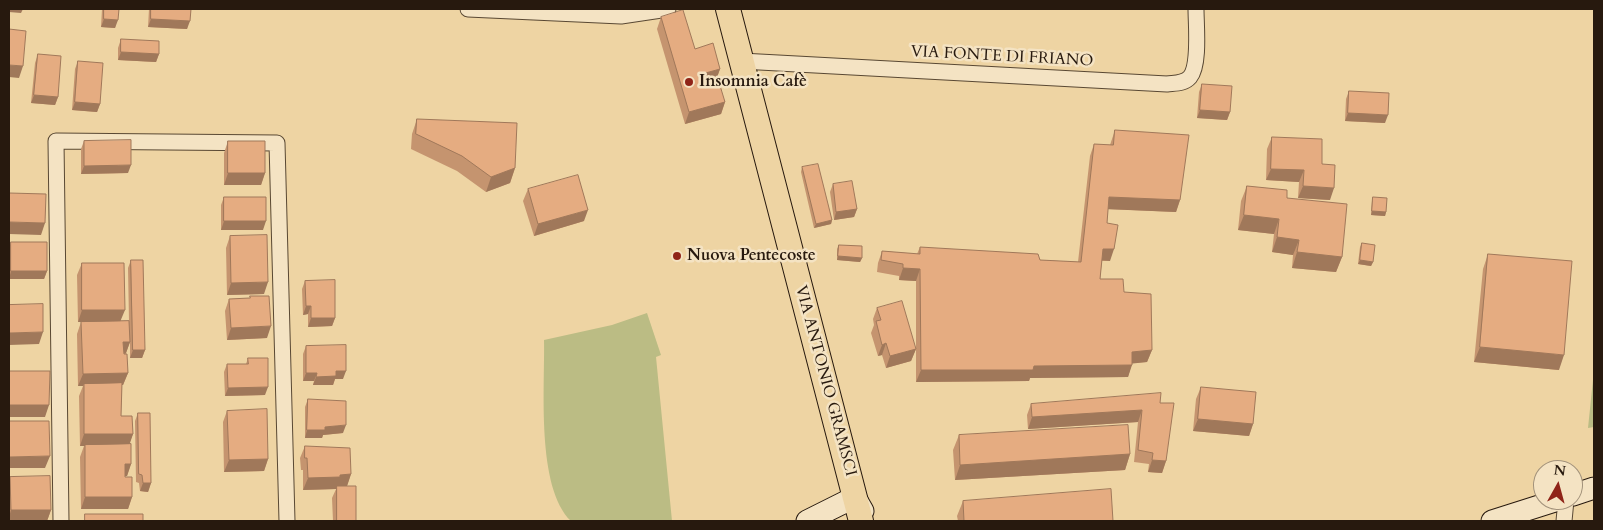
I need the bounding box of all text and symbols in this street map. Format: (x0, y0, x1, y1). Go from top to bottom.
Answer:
street label: VIA FONTE DI FRIANO (910, 43, 1094, 71)
place label: Insomnia Cafè (699, 72, 807, 92)
marker: Insomnia Cafè (683, 76, 695, 88)
place label: Nuova Pentecoste (687, 246, 816, 266)
marker: Nuova Pentecoste (671, 250, 683, 262)
street label: VIA ANTONIO GRAMSCI (790, 284, 860, 478)
north arrow (1533, 460, 1583, 510)
text: N (1553, 460, 1567, 481)

